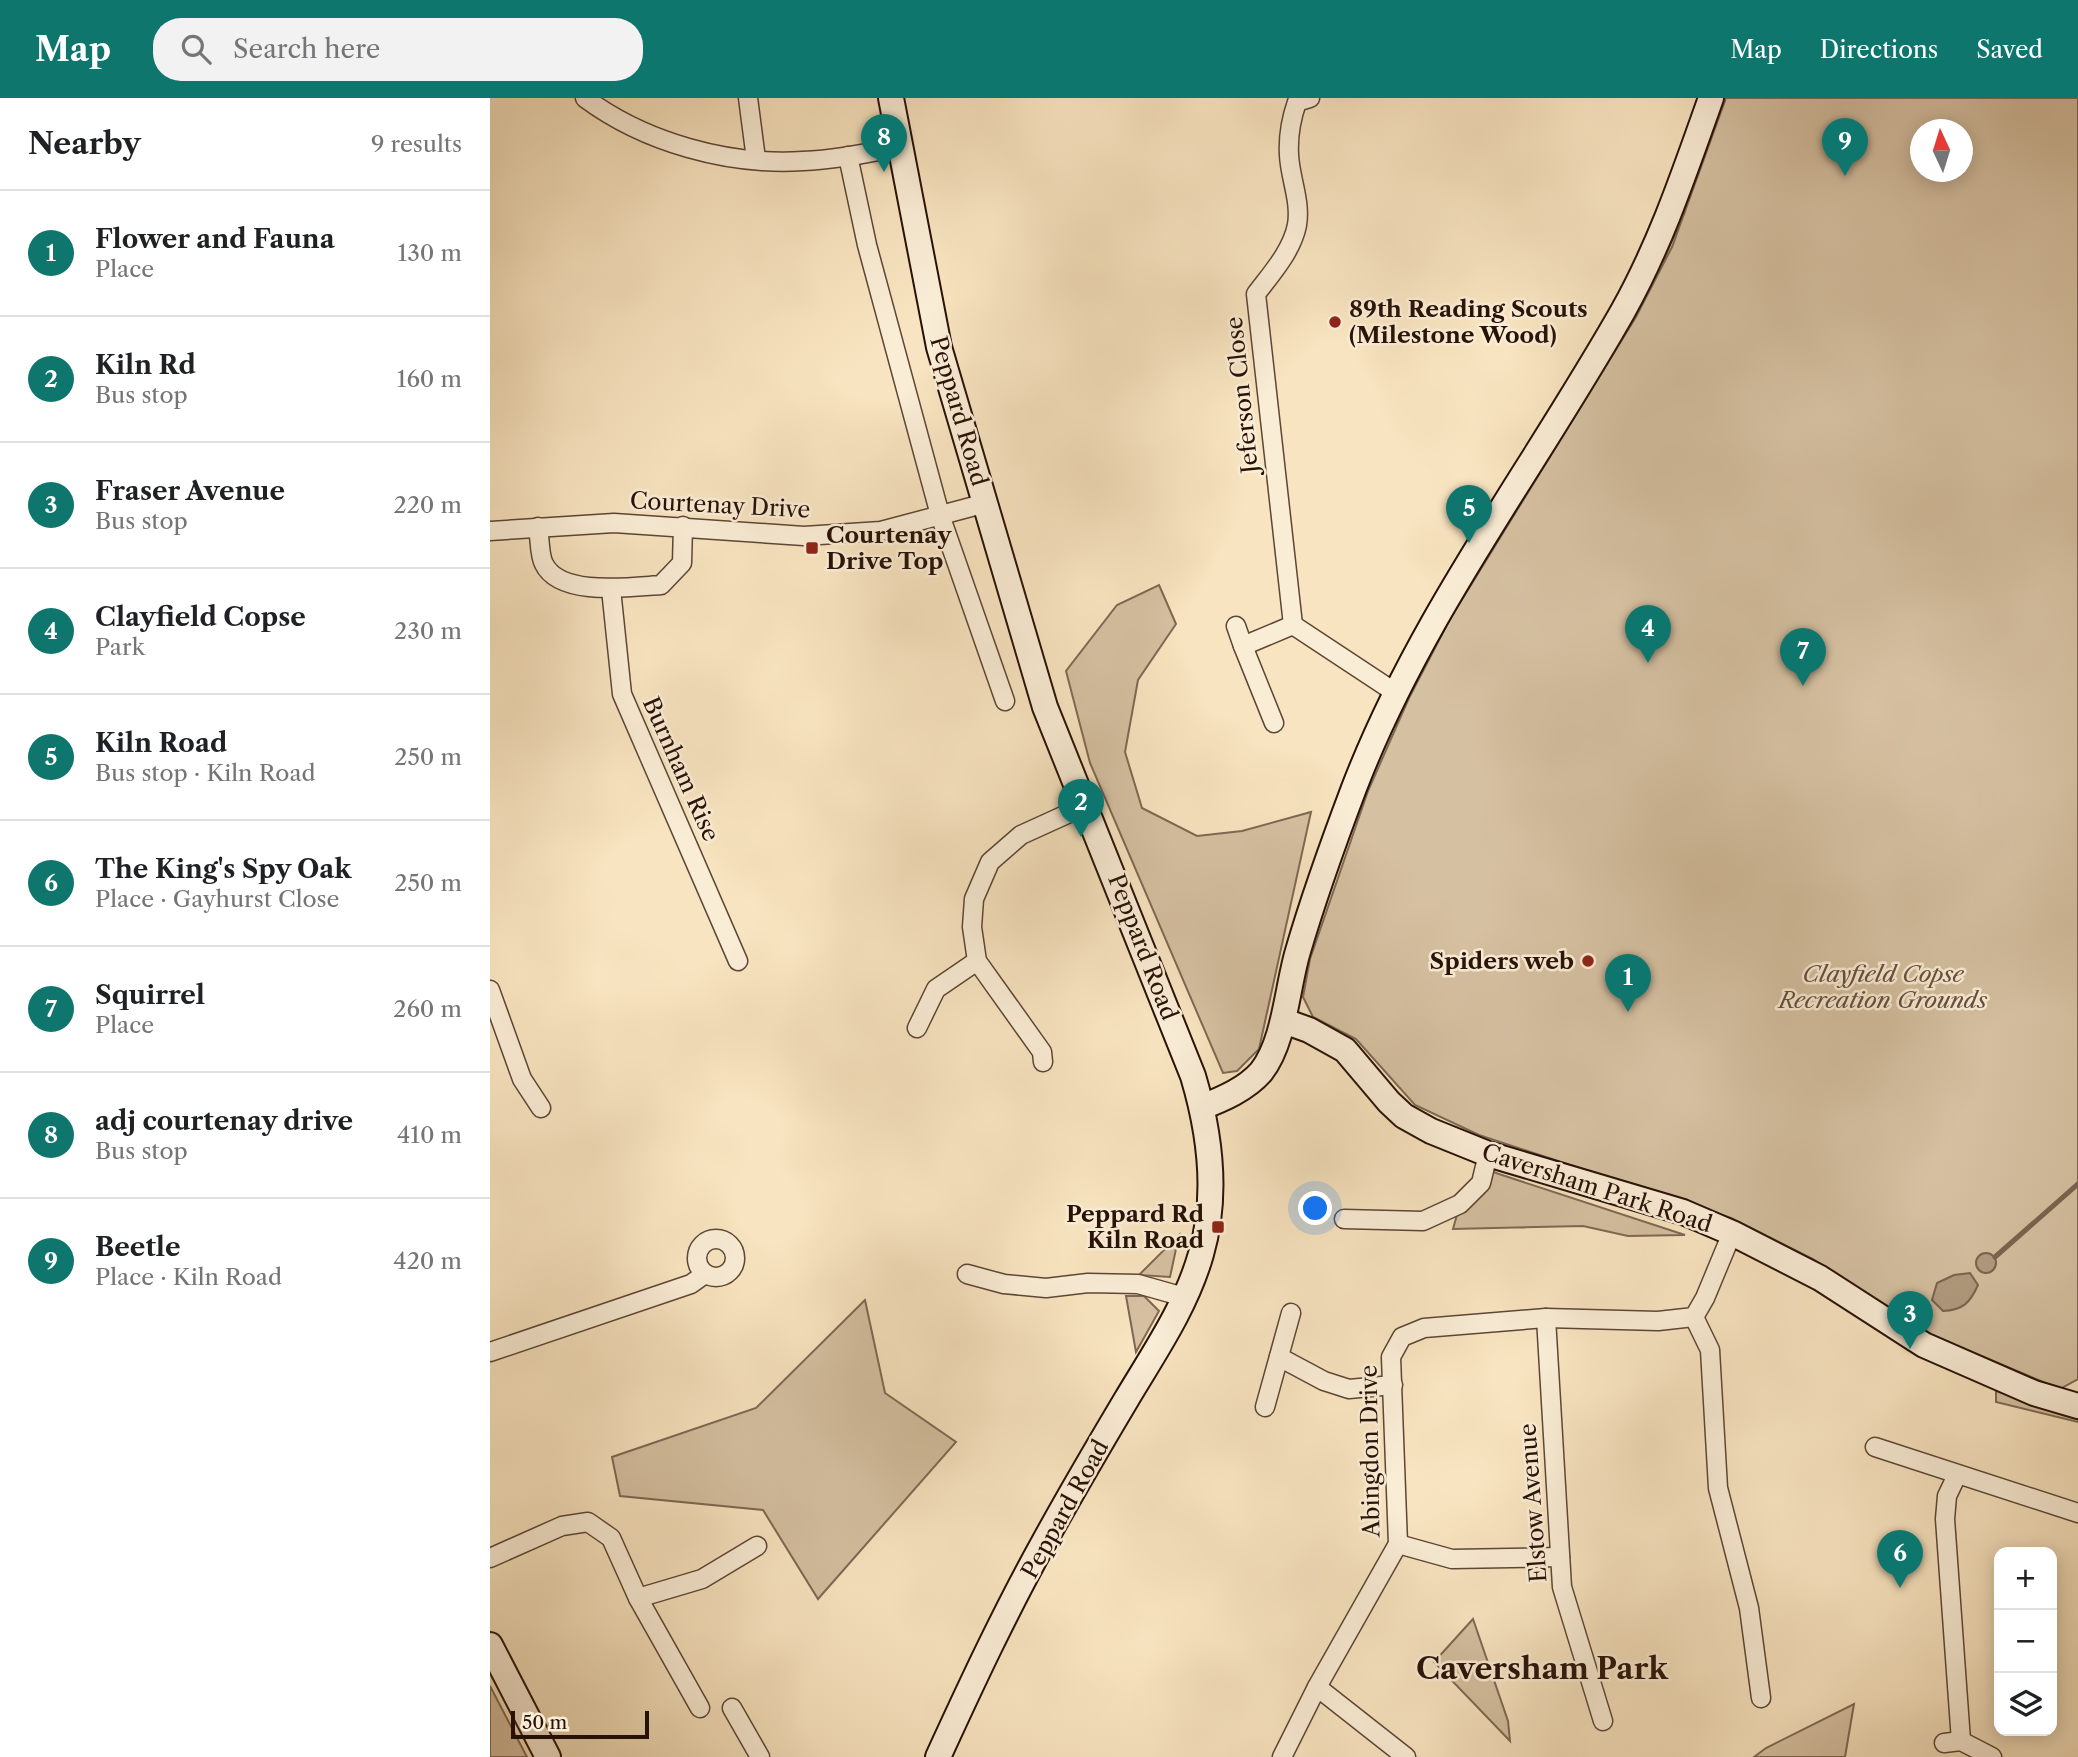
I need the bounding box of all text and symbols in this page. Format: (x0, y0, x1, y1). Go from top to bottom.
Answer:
search box (153, 18, 643, 81)
text: Map (35, 29, 111, 70)
icon: search (177, 30, 215, 68)
text: Search here (233, 33, 380, 65)
text: Map (1730, 35, 1782, 64)
text: Directions (1820, 35, 1938, 64)
text: Saved (1976, 35, 2043, 64)
pin: 8 (861, 114, 907, 172)
pin: 9 (1822, 118, 1868, 176)
north arrow (1910, 119, 1973, 182)
text: Nearby (28, 125, 141, 162)
text: 9 results (371, 130, 462, 158)
text: Flower and Fauna (95, 223, 335, 255)
text: 1 (46, 239, 56, 267)
text: 130 m (398, 239, 462, 267)
text: Place (95, 255, 154, 283)
place label: 89th Reading Scouts (Milestone Wood) (1349, 295, 1588, 349)
marker: 89th Reading Scouts (Milestone Wood) (1327, 314, 1343, 330)
street label: Jeferson Close (1220, 315, 1264, 478)
street label: Peppard Road (924, 333, 994, 489)
text: Kiln Rd (95, 349, 196, 381)
text: 2 (44, 365, 58, 393)
text: 160 m (397, 365, 462, 393)
text: Bus stop (95, 381, 188, 409)
text: Fraser Avenue (95, 475, 285, 507)
pin: 5 (1446, 485, 1492, 543)
street label: Courtenay Drive (629, 486, 811, 524)
text: 3 (45, 491, 58, 519)
text: 220 m (393, 491, 462, 519)
text: Bus stop (95, 507, 188, 535)
place label: Courtenay Drive Top (826, 521, 952, 575)
marker: Courtenay Drive Top (804, 540, 820, 556)
text: Clayfield Copse (95, 601, 306, 633)
pin: 4 (1625, 605, 1671, 663)
text: 4 (44, 617, 58, 645)
text: 230 m (394, 617, 462, 645)
pin: 7 (1780, 628, 1826, 686)
text: Park (95, 633, 145, 661)
street label: Burnham Rise (637, 692, 725, 846)
text: Kiln Road (95, 727, 227, 759)
text: 5 (45, 743, 57, 771)
text: 250 m (394, 743, 462, 771)
text: Bus stop · Kiln Road (95, 759, 316, 787)
pin: 2 (1058, 779, 1104, 837)
text: The King's Spy Oak (95, 853, 351, 885)
text: 6 (44, 869, 58, 897)
text: 250 m (394, 869, 462, 897)
street label: Peppard Road (1102, 870, 1184, 1024)
text: Place · Gayhurst Close (95, 885, 340, 913)
place label: Spiders web (1430, 947, 1574, 975)
marker: Spiders web (1580, 953, 1596, 969)
pin: 1 (1605, 954, 1651, 1012)
park label: Clayfield Copse Recreation Grounds (1777, 960, 1988, 1014)
text: Squirrel (95, 979, 205, 1011)
text: 7 (45, 995, 57, 1023)
text: 260 m (393, 995, 462, 1023)
text: Place (95, 1011, 154, 1039)
text: adj courtenay drive (95, 1105, 353, 1137)
text: 8 (44, 1121, 58, 1149)
text: 410 m (397, 1121, 462, 1149)
text: Bus stop (95, 1137, 188, 1165)
street label: Caversham Park Road (1478, 1138, 1716, 1238)
your location (1298, 1191, 1332, 1225)
place label: Peppard Rd Kiln Road (1066, 1200, 1205, 1254)
marker: Peppard Rd Kiln Road (1210, 1219, 1226, 1235)
text: Beetle (95, 1231, 181, 1263)
text: 9 (44, 1247, 58, 1275)
text: 420 m (393, 1247, 462, 1275)
text: Place · Kiln Road (95, 1263, 282, 1291)
pin: 3 (1887, 1291, 1933, 1349)
street label: Abingdon Drive (1354, 1364, 1386, 1539)
street label: Elstow Avenue (1513, 1423, 1553, 1583)
street label: Peppard Road (1015, 1435, 1115, 1583)
pin: 6 (1877, 1530, 1923, 1588)
map controls (1994, 1547, 2057, 1736)
button: + (1994, 1547, 2057, 1610)
button: − (1994, 1610, 2057, 1673)
district label: Caversham Park (1416, 1650, 1669, 1687)
button: layers (1994, 1673, 2057, 1736)
scale bar (511, 1708, 649, 1740)
text: 50 m (522, 1711, 567, 1734)

